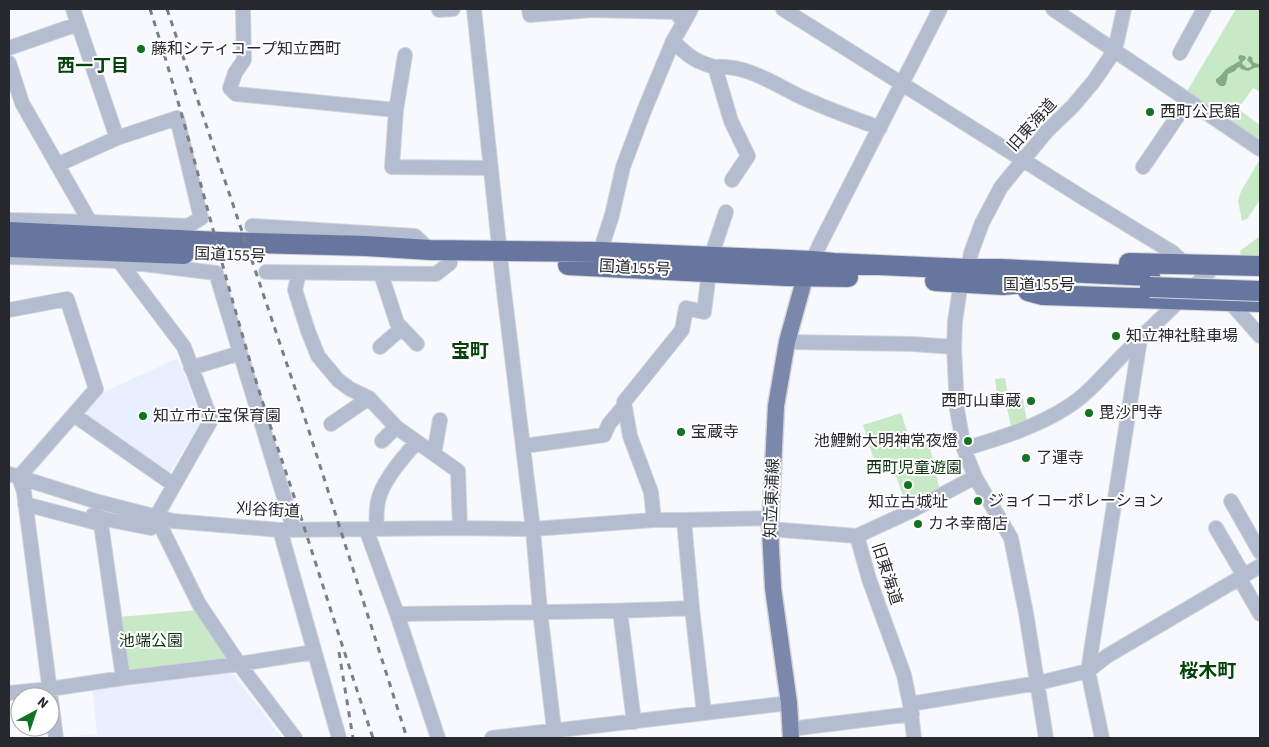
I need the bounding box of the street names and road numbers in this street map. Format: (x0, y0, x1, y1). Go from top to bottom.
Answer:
street label: 旧東海道 (1002, 94, 1062, 156)
street label: 国道155号 (194, 243, 266, 267)
street label: 国道155号 (599, 255, 671, 281)
street label: 国道155号 (1003, 274, 1075, 296)
street label: 知立東浦線 (760, 458, 784, 538)
street label: 刈谷街道 (235, 497, 301, 523)
street label: 旧東海道 (867, 540, 907, 608)

